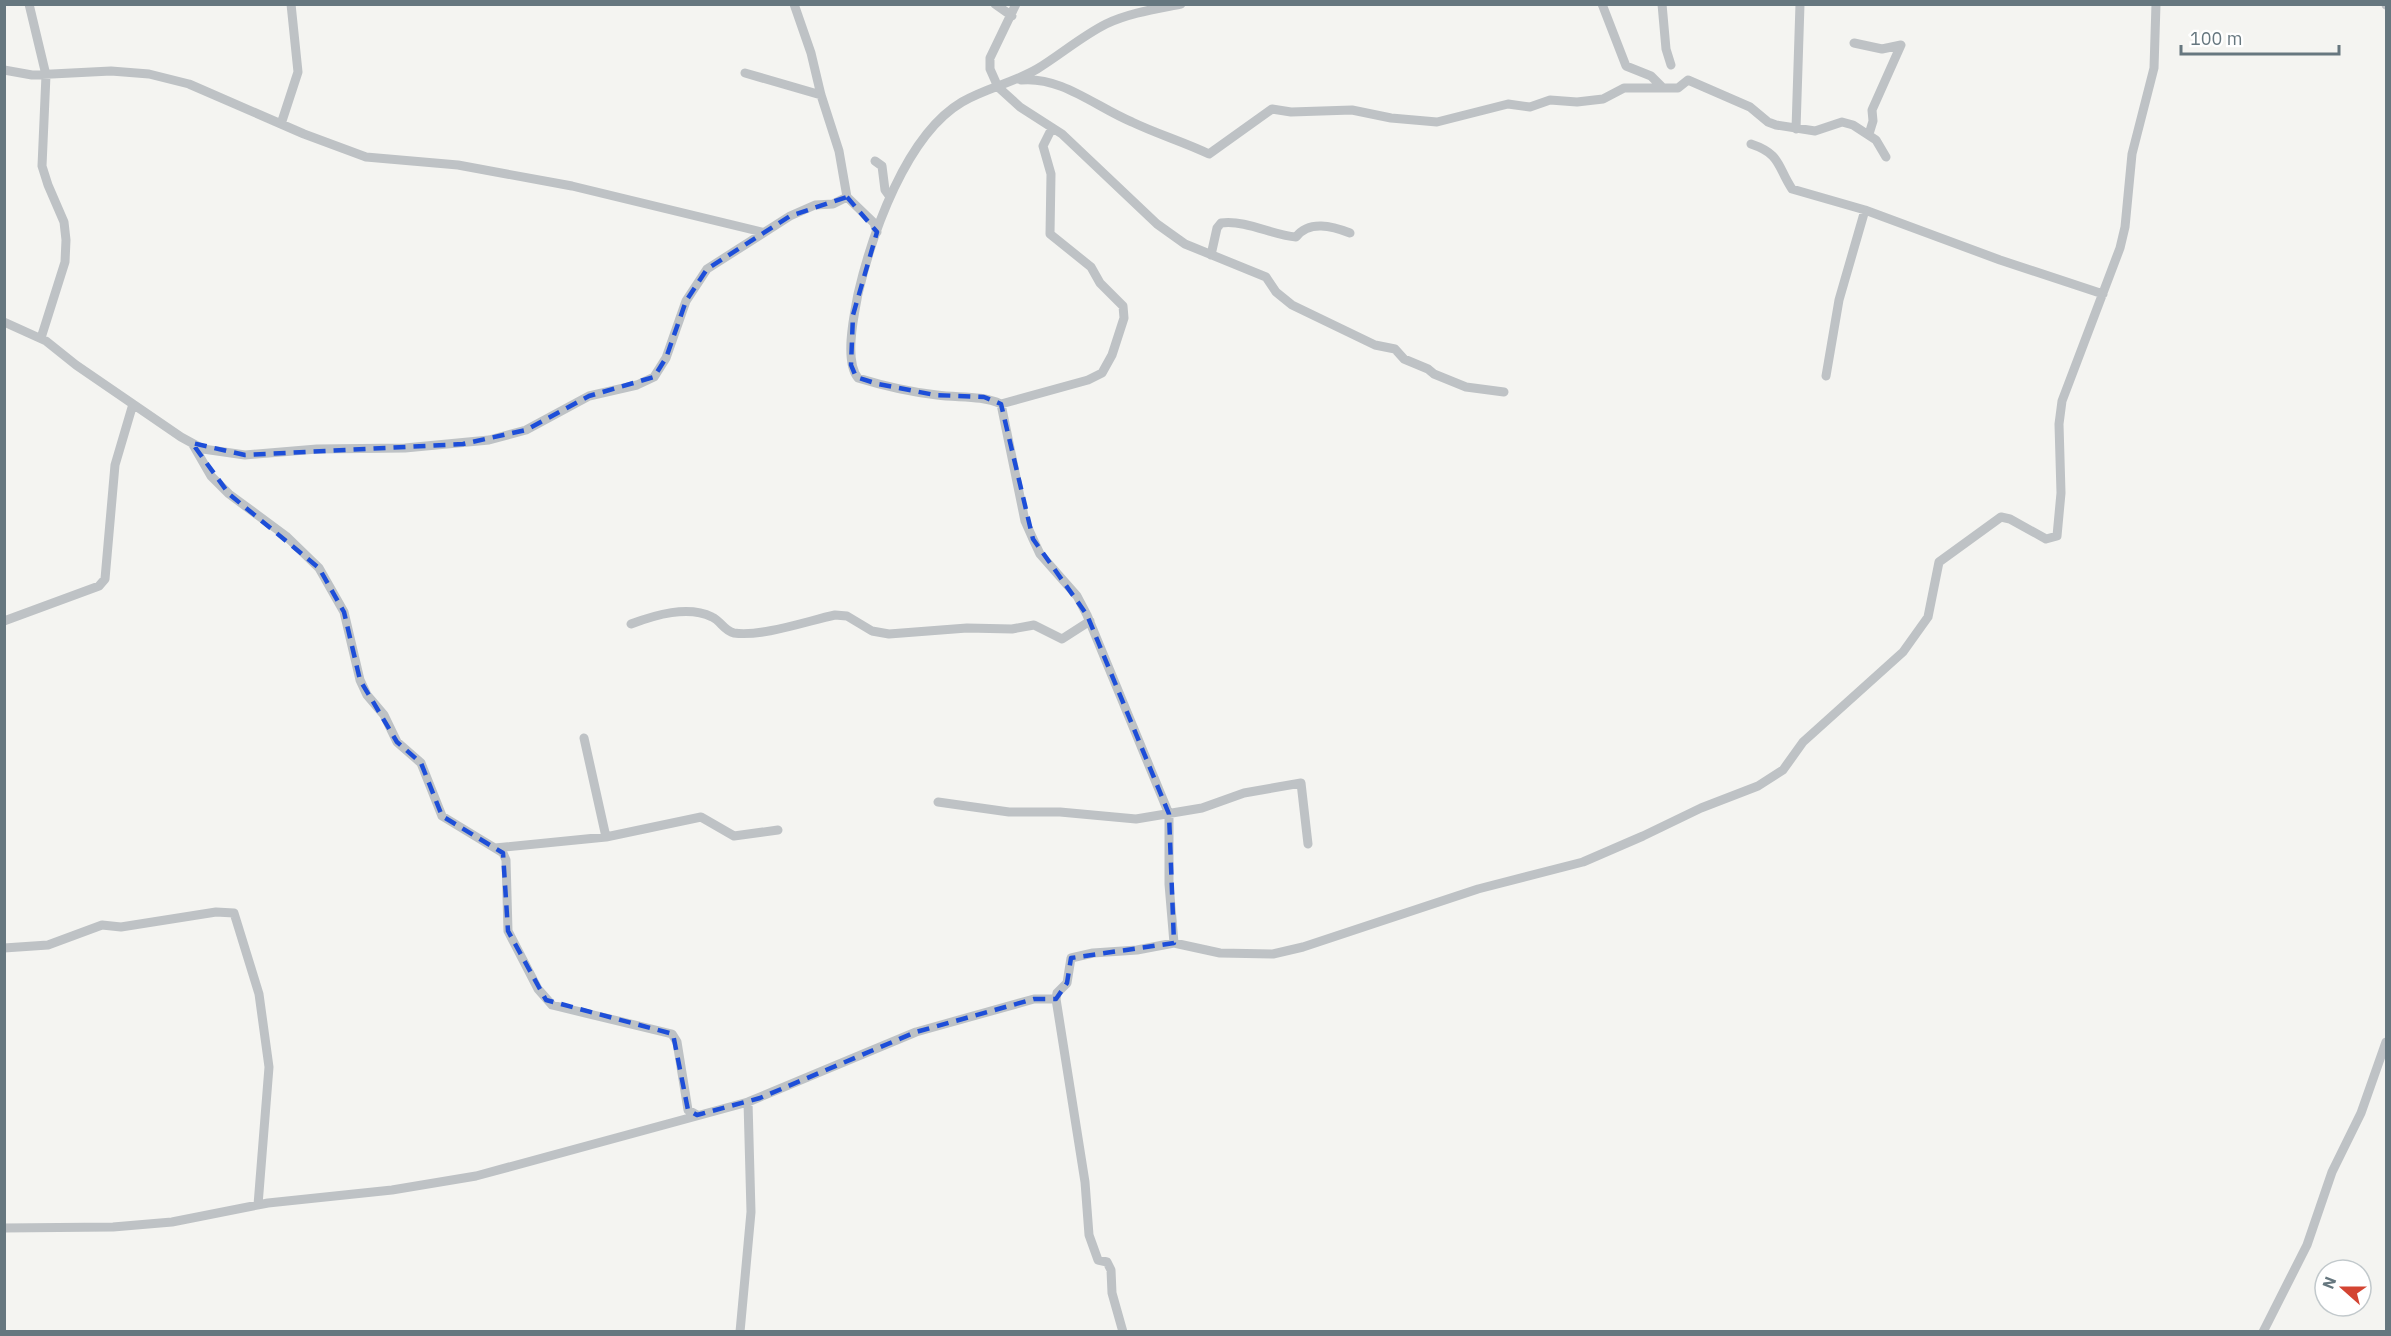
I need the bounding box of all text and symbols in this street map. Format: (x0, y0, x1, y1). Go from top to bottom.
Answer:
scale bar (2181, 18, 2338, 56)
text: 100 m (2190, 27, 2242, 50)
north arrow (2313, 1258, 2373, 1318)
text: N (2318, 1274, 2340, 1292)

